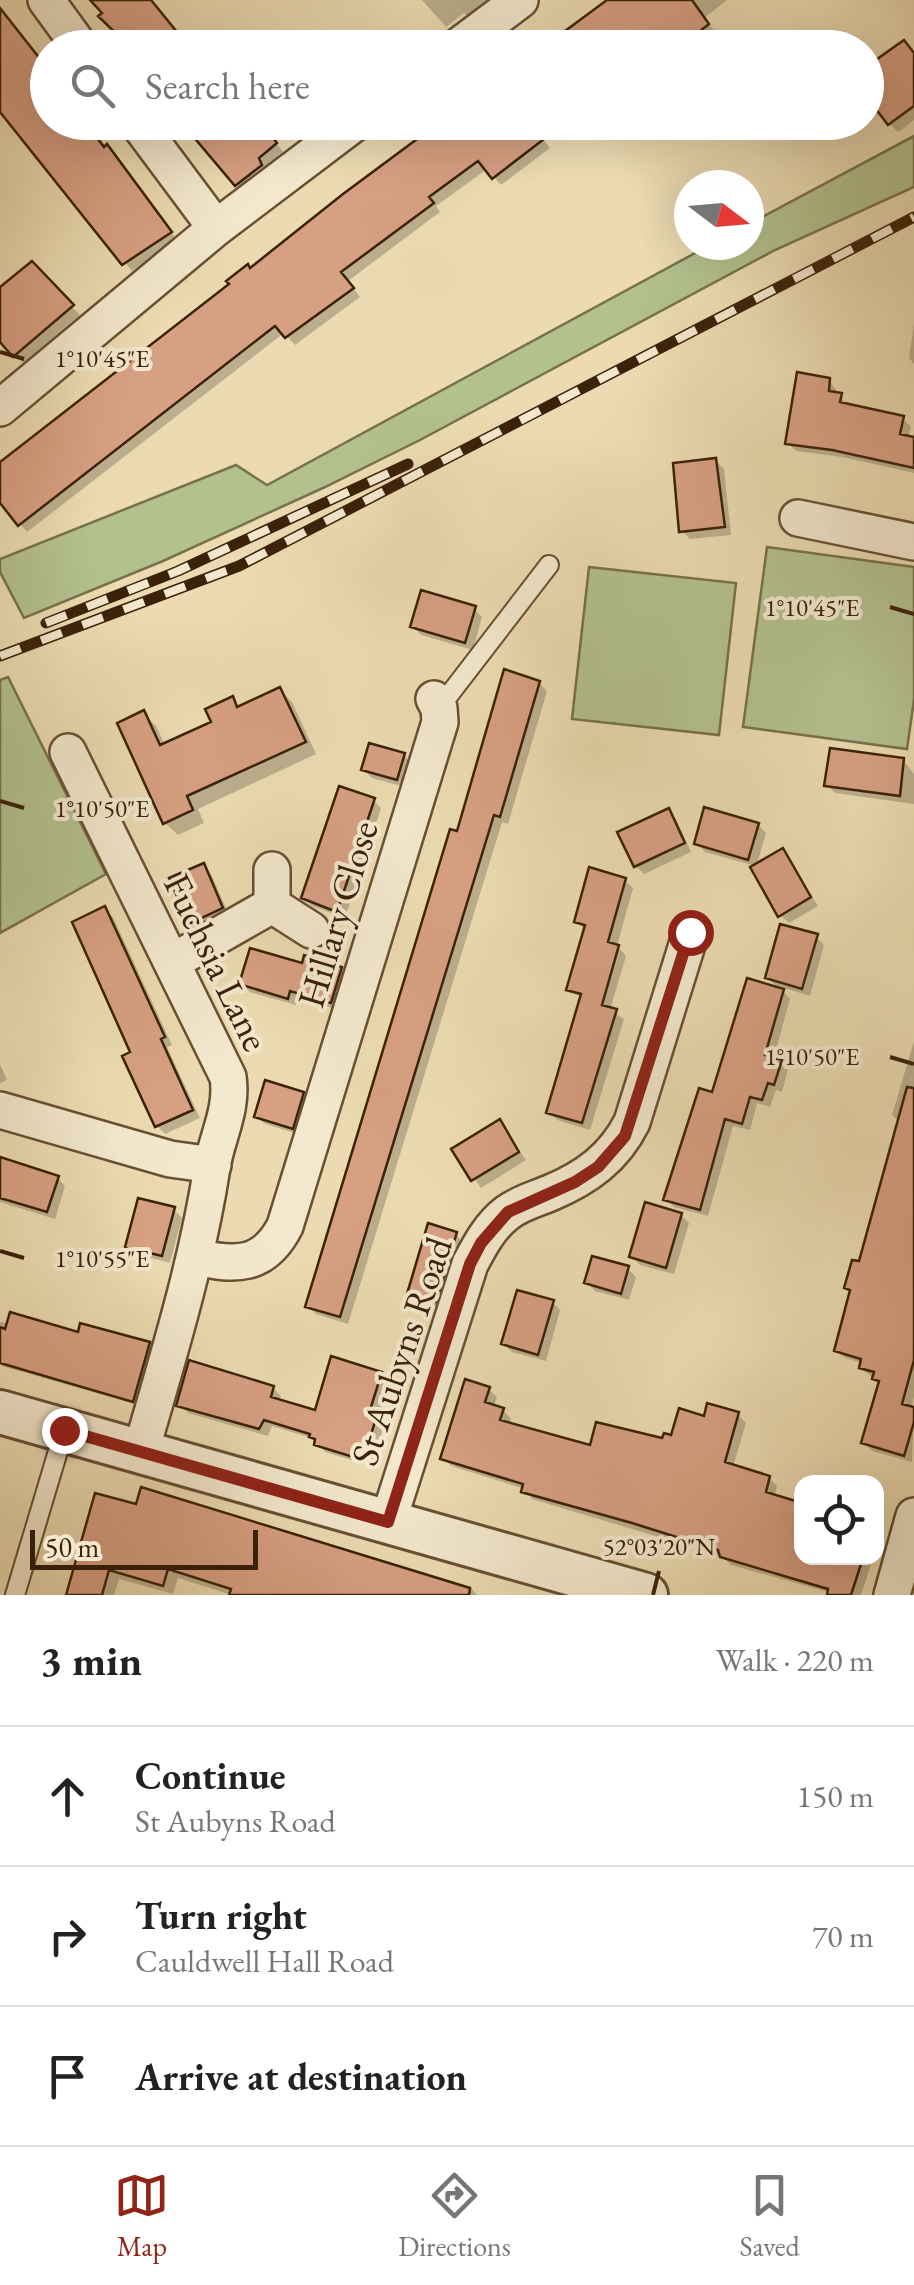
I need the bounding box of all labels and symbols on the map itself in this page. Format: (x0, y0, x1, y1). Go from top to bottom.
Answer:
north arrow (674, 170, 764, 260)
text: 1°10'45"E (55, 342, 149, 374)
text: 1°10'45"E (765, 591, 859, 623)
text: 1°10'50"E (55, 792, 149, 824)
street label: Hillary Close (285, 815, 389, 1013)
street label: Fuchsia Lane (153, 865, 281, 1059)
route start (668, 910, 714, 956)
text: 1°10'50"E (765, 1040, 859, 1072)
street label: St Aubyns Road (339, 1230, 463, 1472)
text: 1°10'55"E (55, 1242, 149, 1274)
route end (42, 1408, 88, 1454)
scale bar (30, 1525, 258, 1570)
text: 52°03'20"N (603, 1530, 715, 1562)

